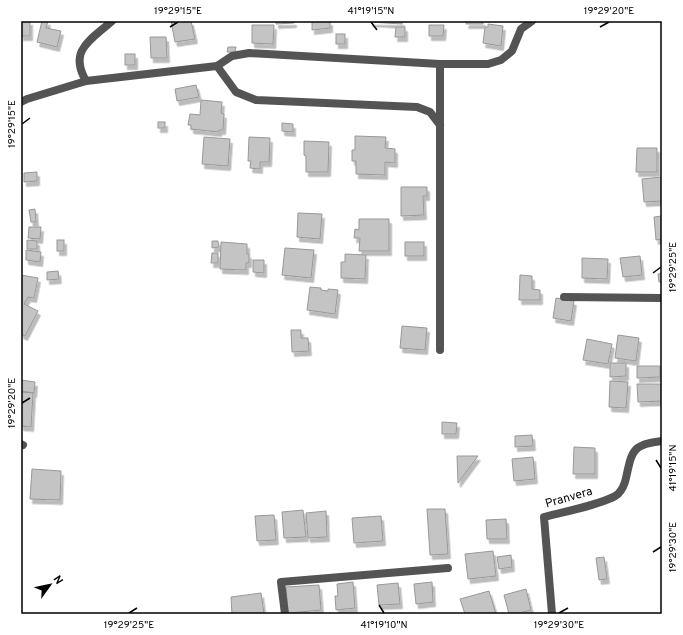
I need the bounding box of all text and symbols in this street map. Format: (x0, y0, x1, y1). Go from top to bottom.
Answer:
text: 19°29'15"E (154, 5, 202, 18)
text: 41°19'15"N (348, 5, 394, 18)
text: 19°29'20"E (584, 5, 634, 18)
text: 19°29'15"E (6, 100, 19, 148)
text: 19°29'25"E (667, 242, 680, 292)
text: 19°29'20"E (6, 378, 19, 428)
text: 41°19'15"N (667, 445, 680, 491)
street label: Pranvera (543, 484, 595, 512)
text: 19°29'30"E (667, 522, 680, 572)
north arrow (30, 565, 70, 605)
text: N (50, 573, 66, 587)
text: 19°29'25"E (104, 619, 154, 632)
text: 41°19'10"N (360, 619, 408, 632)
text: 19°29'30"E (534, 619, 584, 632)

